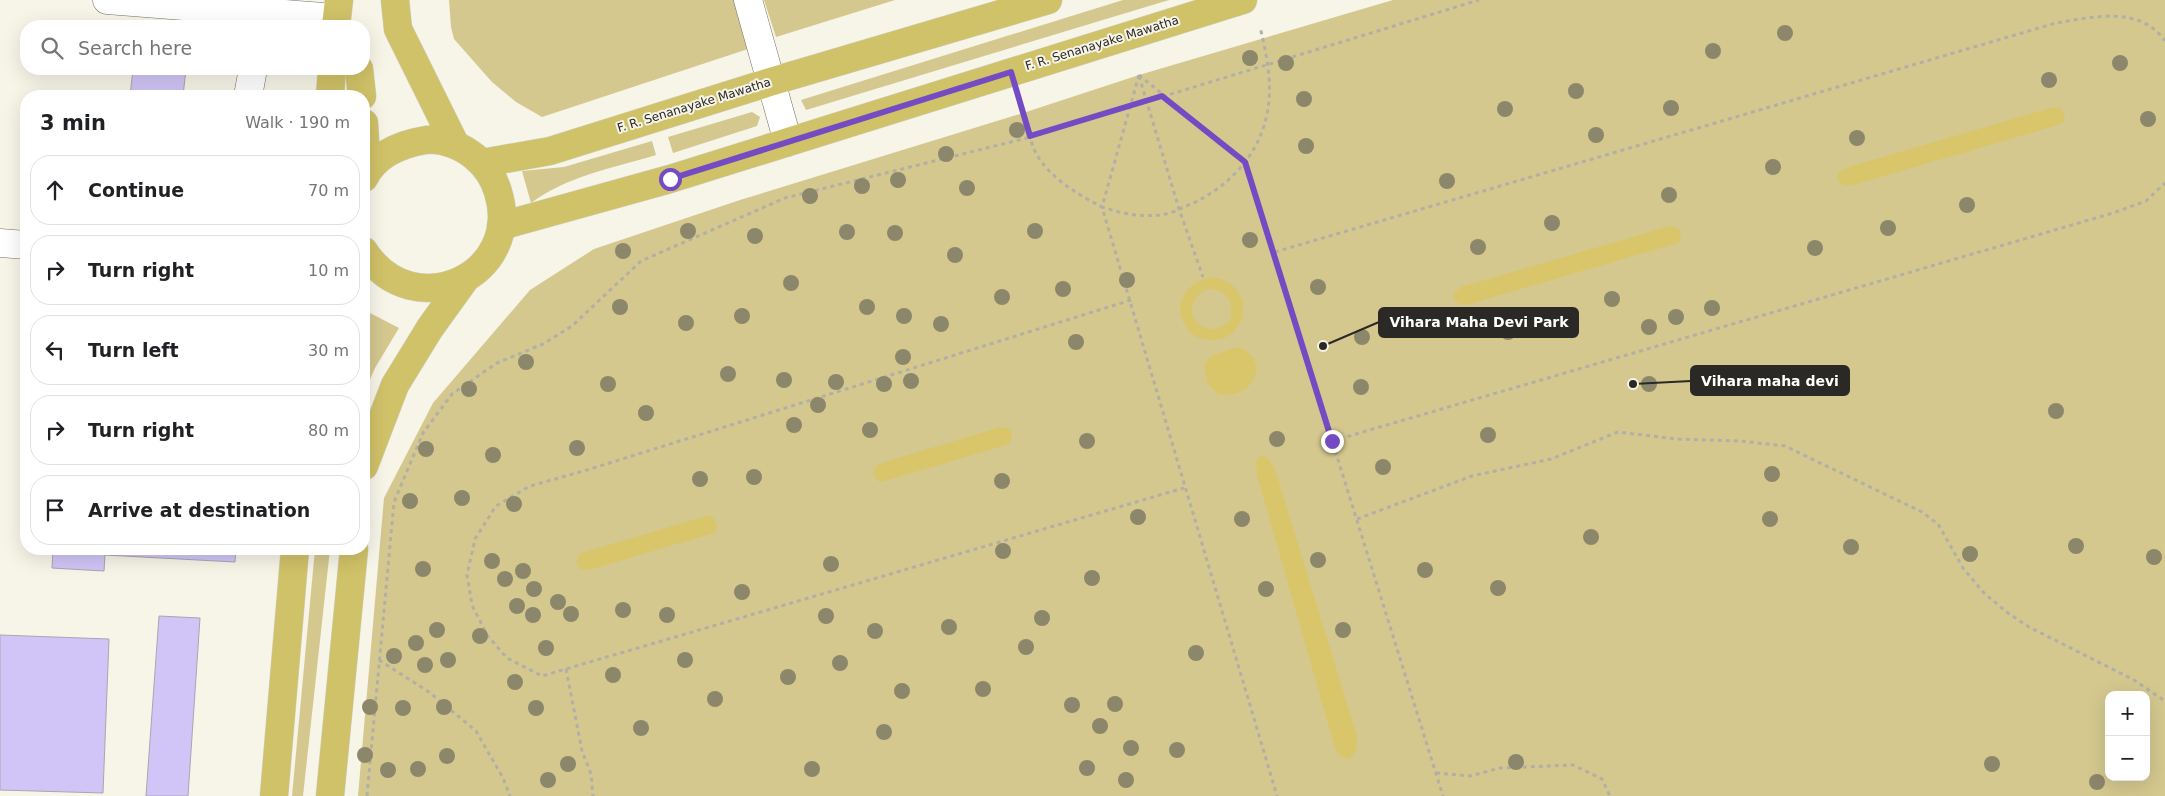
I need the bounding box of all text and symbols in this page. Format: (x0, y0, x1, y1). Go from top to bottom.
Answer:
street label: F. R. Senanayake Mawatha (1024, 13, 1180, 73)
search box (20, 20, 370, 75)
icon: search (38, 34, 66, 62)
text: Search here (78, 37, 192, 59)
street label: F. R. Senanayake Mawatha (616, 75, 772, 135)
text: 3 min (40, 111, 106, 135)
text: Walk · 190 m (245, 113, 350, 132)
route start (659, 168, 682, 191)
icon: ahead (41, 176, 69, 204)
text: Continue (88, 179, 184, 201)
text: 70 m (308, 181, 349, 200)
icon: right (41, 256, 69, 284)
text: Turn right (88, 259, 194, 281)
text: 10 m (308, 261, 349, 280)
callout: Vihara Maha Devi Park (1379, 308, 1578, 337)
text: Vihara Maha Devi Park (1389, 314, 1569, 330)
icon: left (41, 336, 69, 364)
text: Turn left (88, 339, 179, 361)
text: 30 m (308, 341, 349, 360)
callout: Vihara maha devi (1691, 366, 1849, 395)
text: Vihara maha devi (1701, 373, 1839, 389)
icon: right (41, 416, 69, 444)
text: Turn right (88, 419, 194, 441)
text: 80 m (308, 421, 349, 440)
route end (1321, 430, 1344, 453)
icon: arrive (41, 496, 69, 524)
text: Arrive at destination (88, 499, 310, 521)
map controls (2105, 691, 2150, 781)
button: + (2105, 691, 2150, 736)
button: − (2105, 736, 2150, 781)

